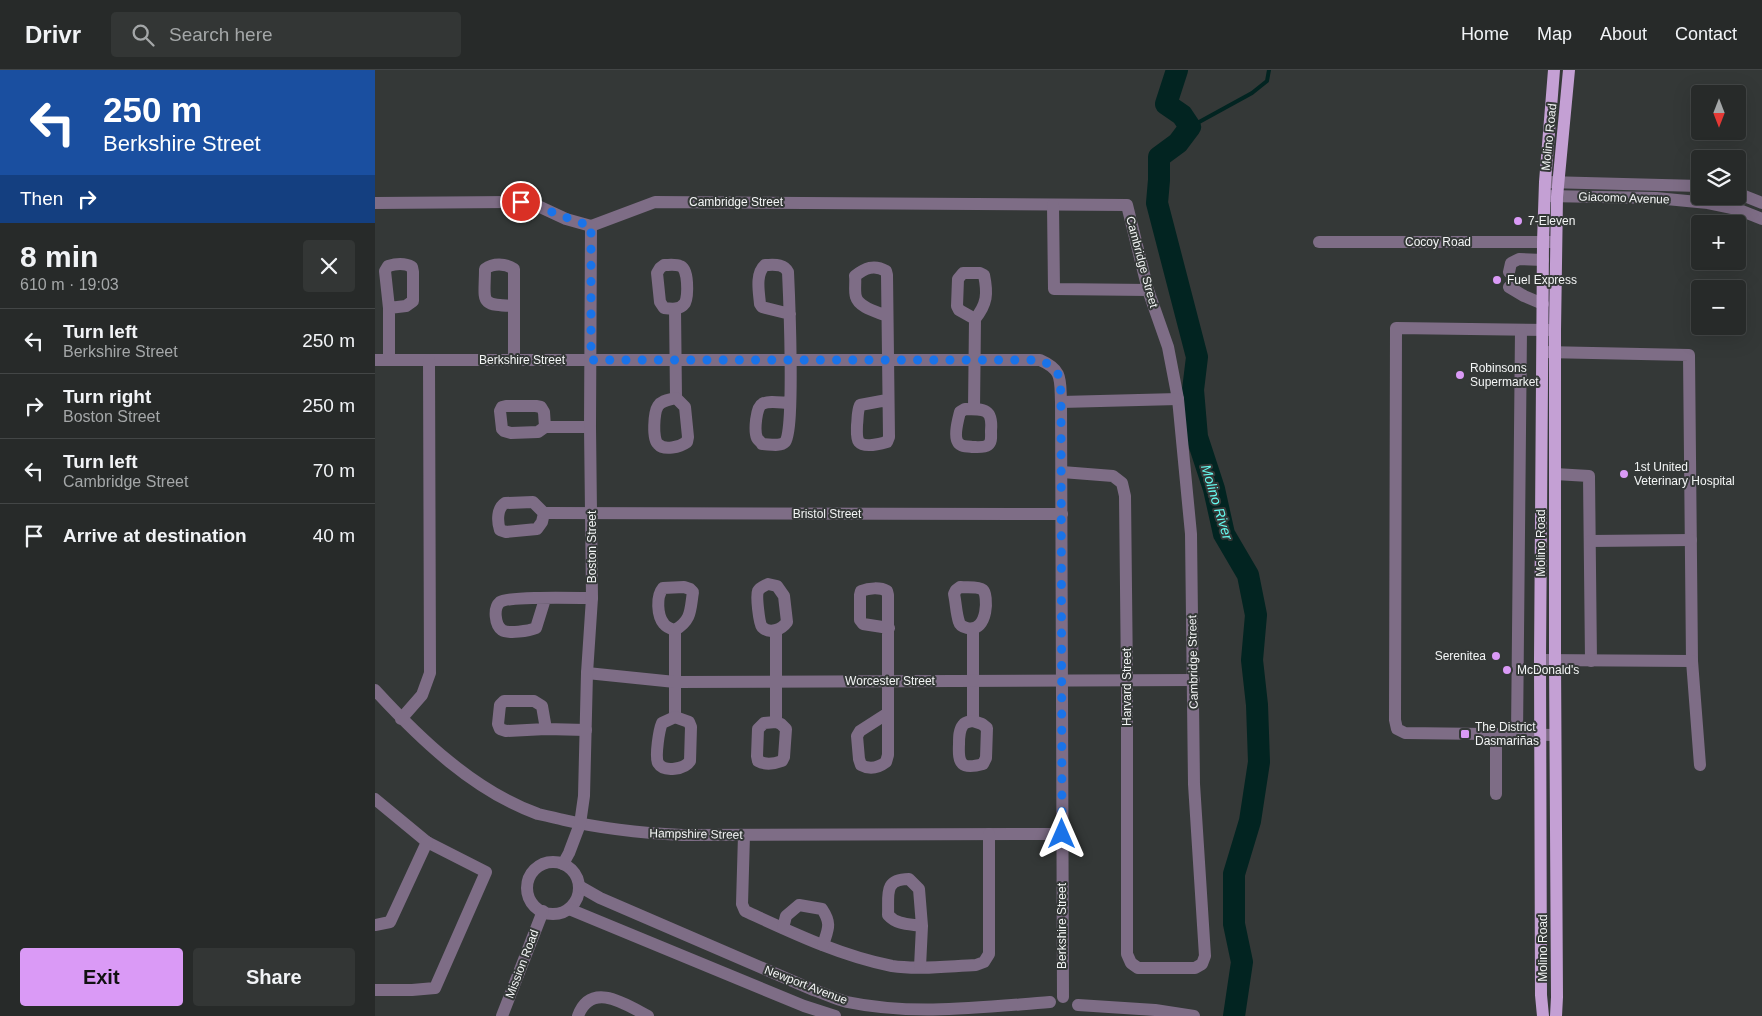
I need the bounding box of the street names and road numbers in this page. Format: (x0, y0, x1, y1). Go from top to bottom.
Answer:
street label: Molino Road (1539, 103, 1559, 171)
street label: Giacomo Avenue (1578, 189, 1670, 207)
street label: Cambridge Street (689, 195, 784, 209)
street label: Cambridge Street (1123, 215, 1161, 310)
street label: Cocoy Road (1405, 235, 1471, 249)
street label: Berkshire Street (479, 353, 566, 367)
street label: Bristol Street (793, 507, 862, 521)
street label: Molino Road (1534, 509, 1548, 577)
street label: Boston Street (585, 510, 599, 583)
street label: Cambridge Street (1185, 614, 1201, 709)
street label: Harvard Street (1120, 647, 1134, 726)
street label: Worcester Street (845, 674, 936, 688)
street label: Hampshire Street (649, 826, 743, 842)
street label: Berkshire Street (1055, 882, 1069, 969)
street label: Molino Road (1536, 914, 1550, 982)
street label: Mission Road (502, 928, 542, 1000)
street label: Newport Avenue (762, 963, 850, 1007)

